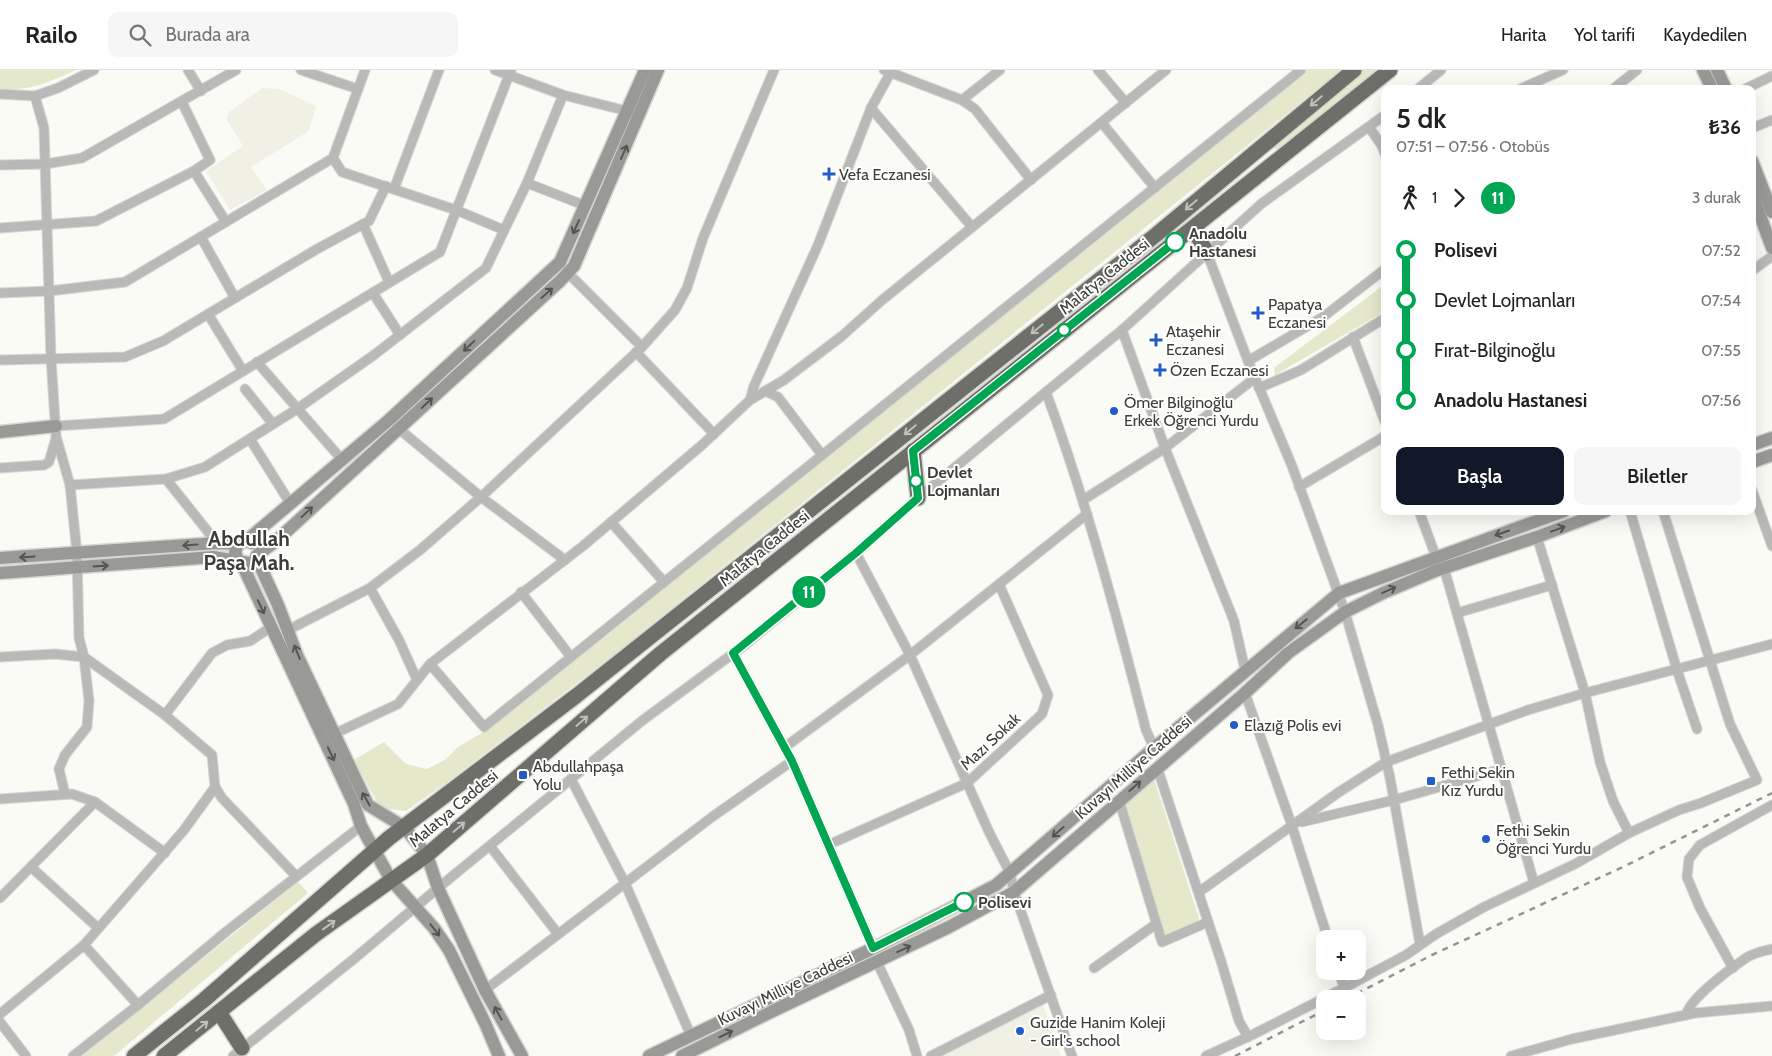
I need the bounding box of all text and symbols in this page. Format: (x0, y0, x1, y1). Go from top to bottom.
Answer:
search box (108, 12, 458, 57)
text: Railo (25, 20, 78, 49)
icon: search (126, 21, 154, 49)
text: Burada ara (166, 23, 250, 46)
text: Harita (1501, 24, 1546, 46)
text: Yol tarifi (1574, 24, 1635, 46)
text: Kaydedilen (1663, 24, 1747, 46)
one-way arrow (1310, 96, 1323, 107)
text: 5 dk (1396, 101, 1446, 135)
text: ₺36 (1709, 116, 1741, 139)
text: 07:51 – 07:56 · Otobüs (1396, 137, 1550, 156)
one-way arrow (619, 145, 629, 160)
place label: Vefa Eczanesi (839, 165, 931, 184)
marker: Vefa Eczanesi (823, 168, 835, 180)
icon: walk (1396, 184, 1424, 212)
icon: forward (1445, 184, 1473, 212)
text: 11 (1491, 187, 1505, 209)
text: 1 (1432, 188, 1437, 207)
text: 3 durak (1692, 188, 1741, 207)
one-way arrow (1185, 199, 1198, 211)
one-way arrow (571, 219, 580, 234)
place label: Anadolu Hastanesi (1189, 224, 1256, 261)
marker: Anadolu Hastanesi (1165, 232, 1185, 252)
street label: Malatya Caddesi (1056, 234, 1153, 318)
text: Polisevi (1434, 239, 1497, 262)
text: 07:52 (1702, 241, 1741, 260)
one-way arrow (540, 287, 553, 298)
text: Devlet Lojmanları (1434, 289, 1575, 312)
text: 07:54 (1701, 291, 1741, 310)
place label: Papatya Eczanesi (1268, 295, 1326, 332)
marker: Papatya Eczanesi (1252, 307, 1264, 319)
place label: Ataşehir Eczanesi (1166, 322, 1224, 359)
one-way arrow (1031, 323, 1044, 334)
unlabelled marker (1057, 323, 1071, 337)
marker: Ataşehir Eczanesi (1150, 334, 1162, 346)
text: Fırat-Bilginoğlu (1434, 339, 1555, 362)
one-way arrow (463, 340, 475, 352)
text: 07:55 (1701, 341, 1741, 360)
place label: Özen Eczanesi (1170, 361, 1269, 380)
marker: Özen Eczanesi (1154, 364, 1166, 376)
text: Anadolu Hastanesi (1434, 389, 1587, 412)
text: 07:56 (1701, 391, 1741, 410)
place label: Ömer Bilginoğlu Erkek Öğrenci Yurdu (1124, 393, 1259, 430)
one-way arrow (421, 397, 434, 409)
marker: Ömer Bilginoğlu Erkek Öğrenci Yurdu (1108, 405, 1120, 417)
one-way arrow (904, 425, 917, 436)
button: Başla (1396, 447, 1564, 505)
button: Biletler (1574, 447, 1741, 505)
place label: Devlet Lojmanları (927, 463, 1000, 500)
marker: Devlet Lojmanları (909, 474, 923, 488)
one-way arrow (301, 506, 314, 518)
street label: Malatya Caddesi (716, 506, 813, 590)
one-way arrow (1550, 524, 1565, 533)
district label: Abdullah Paşa Mah. (204, 526, 294, 575)
one-way arrow (1494, 529, 1510, 539)
one-way arrow (182, 541, 198, 550)
one-way arrow (20, 552, 36, 561)
one-way arrow (93, 561, 109, 570)
line badge: 11 (786, 576, 832, 608)
text: 11 (802, 581, 816, 603)
one-way arrow (1381, 585, 1396, 595)
one-way arrow (257, 599, 267, 614)
one-way arrow (1295, 619, 1308, 630)
one-way arrow (291, 645, 301, 660)
street label: Mazı Sokak (956, 708, 1025, 774)
street label: Kuvayı Milliye Caddesi (1071, 712, 1195, 823)
one-way arrow (575, 715, 588, 727)
place label: Elazığ Polis evi (1244, 716, 1341, 735)
marker: Elazığ Polis evi (1228, 719, 1240, 731)
one-way arrow (326, 746, 336, 761)
place label: Abdullahpaşa Yolu (532, 757, 624, 794)
place label: Fethi Sekin Kız Yurdu (1441, 763, 1515, 800)
street label: Malatya Caddesi (405, 766, 502, 851)
marker: Abdullahpaşa Yolu (517, 769, 529, 781)
marker: Fethi Sekin Kız Yurdu (1425, 775, 1437, 787)
one-way arrow (1129, 780, 1142, 792)
one-way arrow (361, 792, 371, 807)
one-way arrow (452, 821, 465, 833)
place label: Fethi Sekin Öğrenci Yurdu (1496, 821, 1591, 858)
one-way arrow (1052, 826, 1065, 838)
marker: Fethi Sekin Öğrenci Yurdu (1480, 833, 1492, 845)
marker: Polisevi (954, 892, 974, 912)
place label: Polisevi (978, 893, 1031, 912)
one-way arrow (322, 920, 336, 930)
one-way arrow (430, 923, 440, 937)
map controls (1316, 930, 1366, 1040)
button: + (1316, 930, 1366, 980)
one-way arrow (896, 943, 911, 953)
street label: Kuvayı Milliye Caddesi (715, 948, 856, 1029)
button: − (1316, 990, 1366, 1040)
one-way arrow (493, 1006, 503, 1021)
place label: Guzide Hanim Koleji - Girl's school (1030, 1013, 1165, 1050)
one-way arrow (195, 1020, 208, 1031)
marker: Guzide Hanim Koleji - Girl's school (1014, 1025, 1026, 1037)
one-way arrow (718, 1029, 733, 1038)

